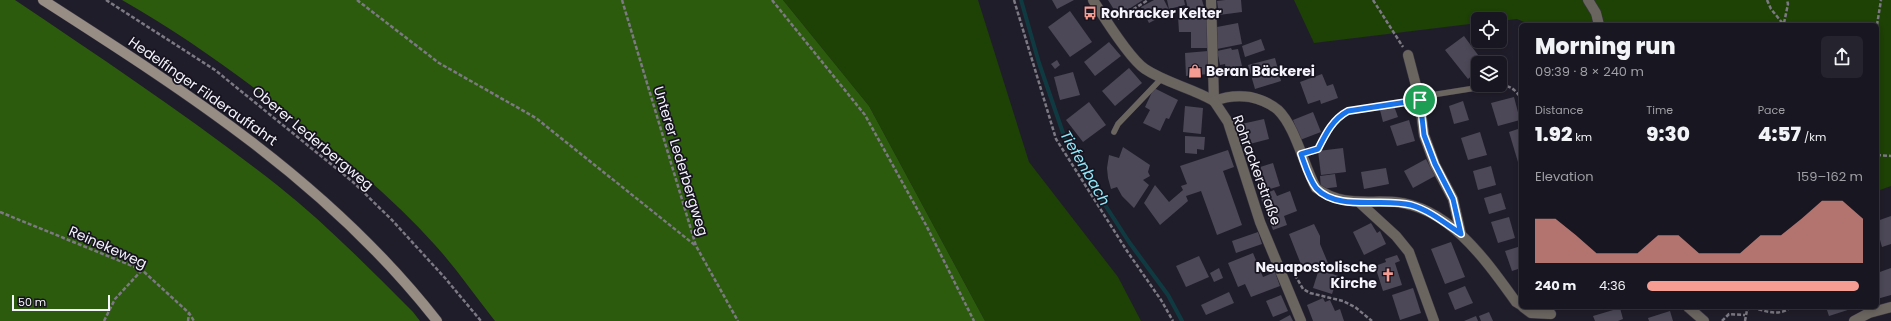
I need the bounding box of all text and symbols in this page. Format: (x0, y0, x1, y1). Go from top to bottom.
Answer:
place label: Rohracker Kelter (1101, 3, 1222, 23)
bus stop icon: Rohracker Kelter (1082, 5, 1098, 21)
map controls (1471, 12, 1507, 92)
button: locate (1471, 12, 1507, 48)
text: Morning run (1535, 31, 1676, 62)
street label: Hedelfinger Filderauffahrt (124, 32, 282, 150)
button: share (1821, 36, 1863, 78)
button: layers (1471, 56, 1507, 92)
place label: Beran Bäckerei (1206, 61, 1315, 81)
text: 09:39 · 8 × 240 m (1535, 62, 1644, 81)
shop icon: Beran Bäckerei (1187, 63, 1203, 79)
street label: Oberer Lederbergweg (248, 81, 378, 195)
pin (1403, 83, 1437, 117)
street label: Unterer Lederbergweg (649, 84, 713, 238)
icon: arrive (1409, 89, 1431, 111)
text: Distance (1535, 102, 1583, 118)
text: Time (1646, 102, 1673, 118)
text: Pace (1758, 102, 1785, 118)
street label: Rohrackerstraße (1228, 112, 1286, 228)
text: 1.92 (1535, 120, 1572, 148)
text: 9:30 (1646, 120, 1690, 148)
text: 4:57 (1758, 120, 1801, 148)
water label: Tiefenbach (1055, 126, 1116, 209)
text: km (1572, 129, 1592, 145)
text: /km (1801, 129, 1826, 145)
text: Elevation (1535, 167, 1594, 186)
text: 159–162 m (1797, 167, 1863, 186)
street label: Reinekeweg (66, 221, 150, 273)
place label: Neuapostolische Kirche (1255, 257, 1377, 293)
church icon: Neuapostolische Kirche (1380, 267, 1396, 283)
text: 240 m (1535, 276, 1576, 295)
text: 4:36 (1599, 276, 1626, 295)
scale bar (12, 293, 110, 312)
text: 50 m (18, 294, 46, 310)

